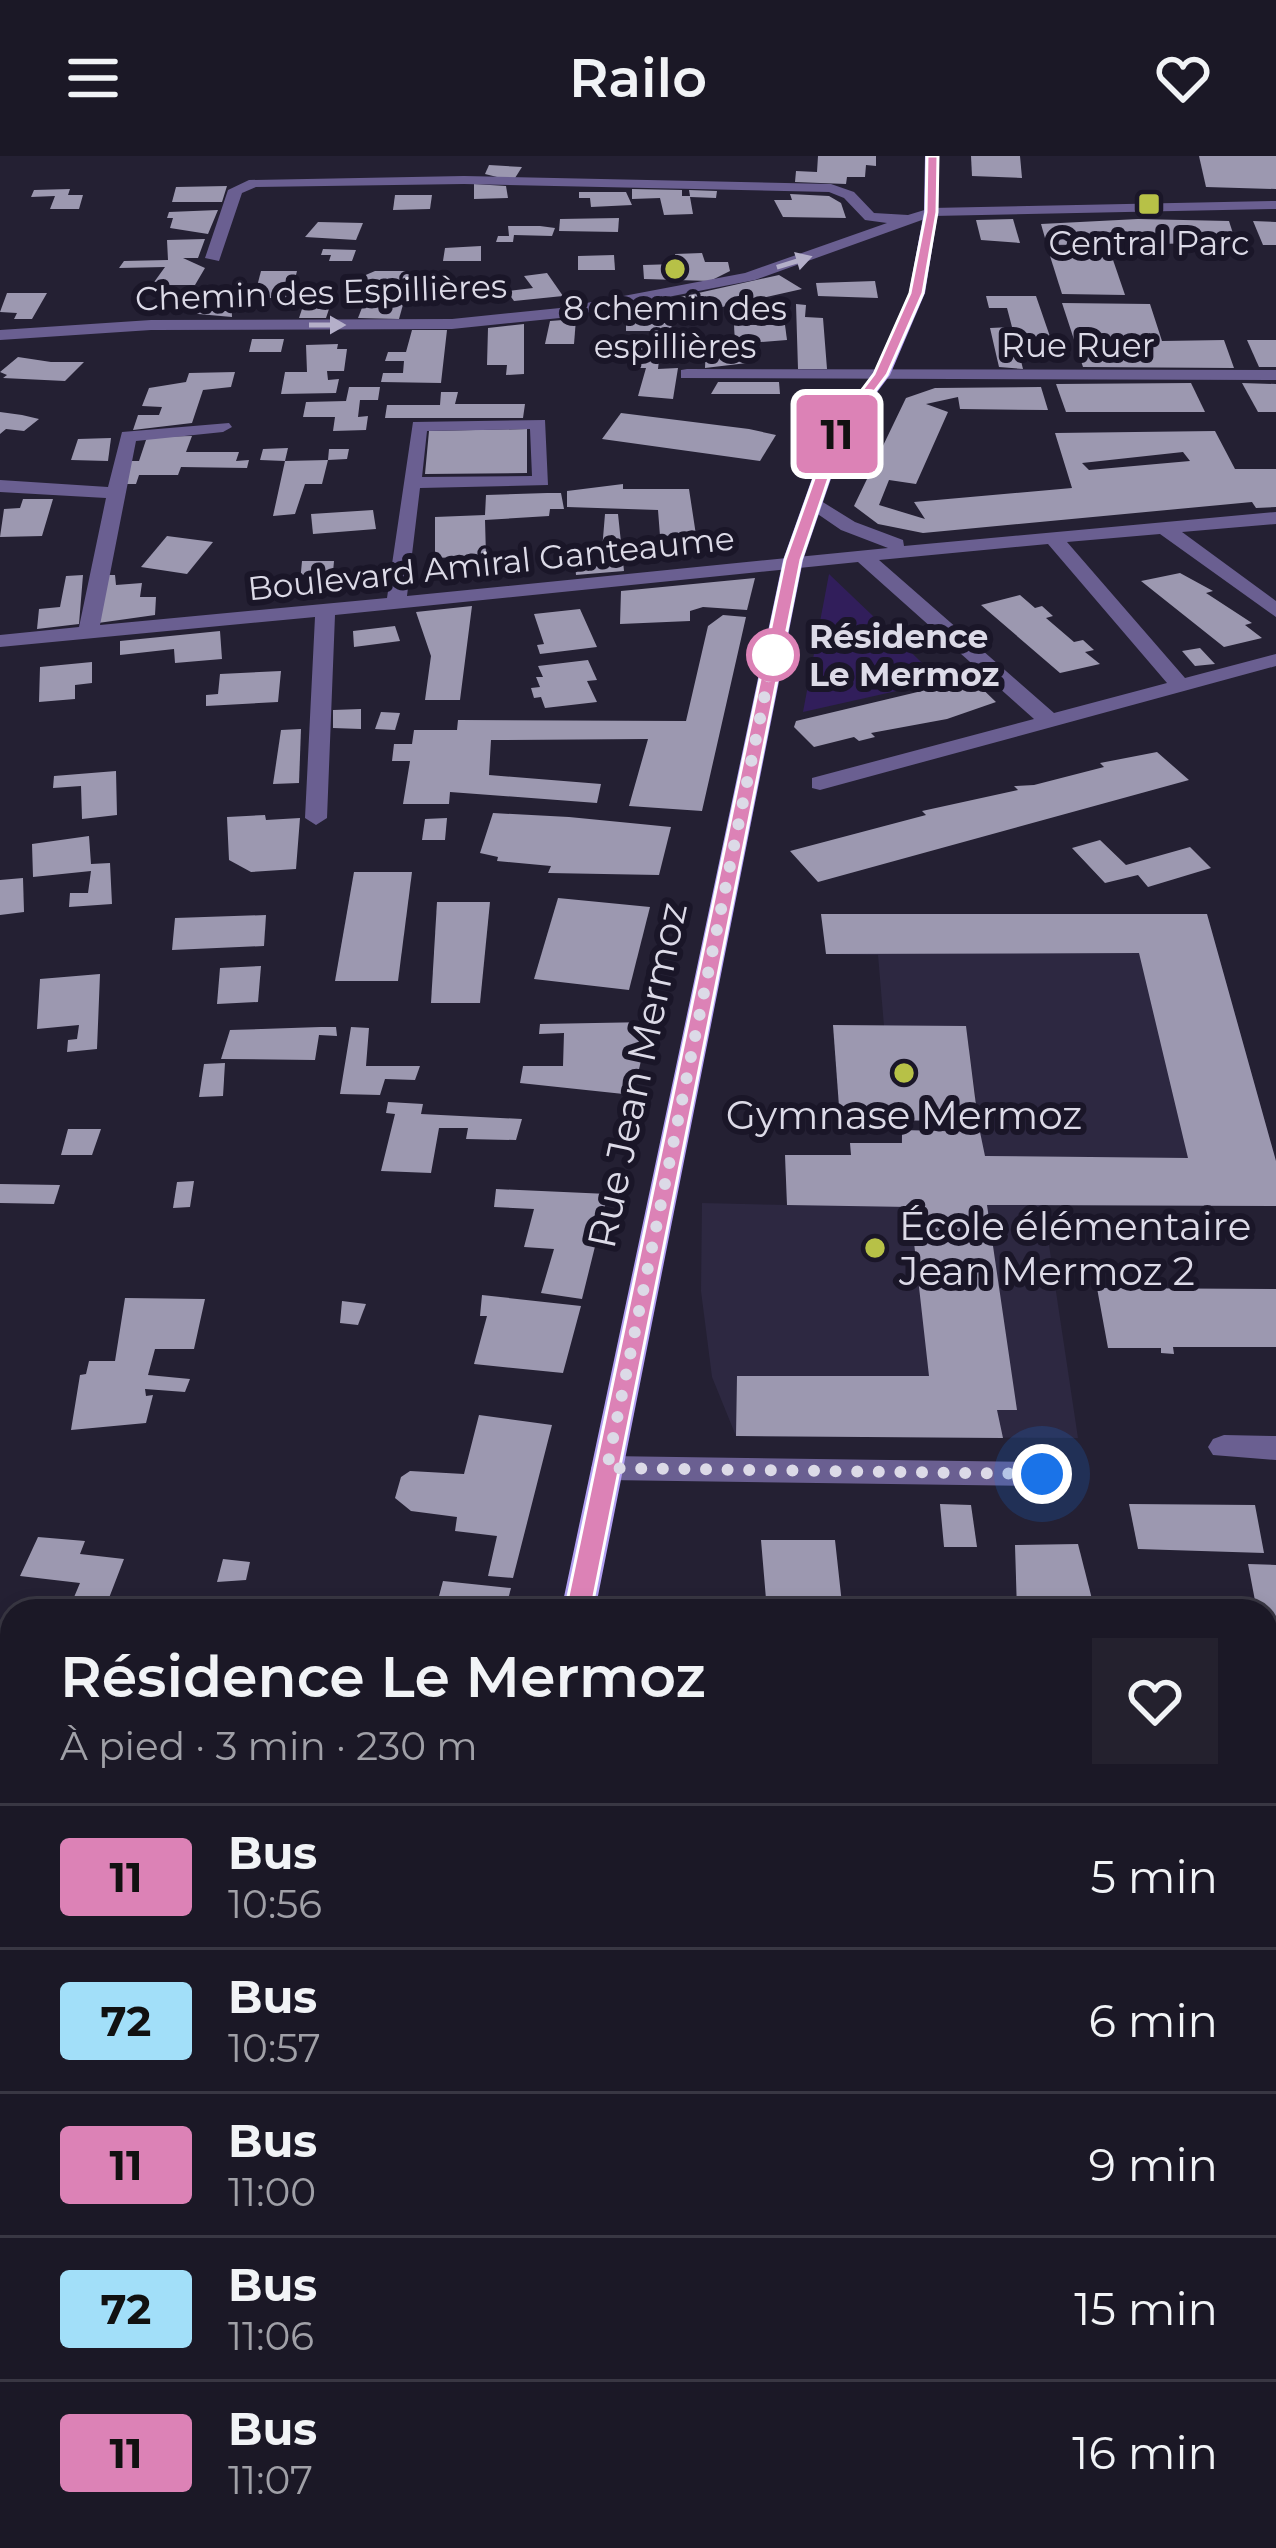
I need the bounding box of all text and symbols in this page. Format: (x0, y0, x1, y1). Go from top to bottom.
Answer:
icon: menu (60, 45, 126, 111)
text: Railo (569, 45, 707, 111)
icon: heart (1150, 45, 1216, 111)
marker: Central Parc (1136, 191, 1162, 217)
place label: Central Parc (1048, 223, 1250, 263)
one-way arrow (776, 252, 813, 271)
marker: 8 chemin des espillières (662, 256, 688, 282)
street label: Chemin des Espillières (134, 266, 508, 318)
place label: 8 chemin des espillières (563, 288, 787, 366)
one-way arrow (309, 315, 347, 335)
street label: Rue Ruer (1001, 325, 1155, 365)
line badge: 11 (783, 395, 891, 473)
text: 11 (821, 408, 853, 460)
street label: Boulevard Amiral Ganteaume (246, 518, 736, 608)
place label: Résidence Le Mermoz (809, 616, 999, 694)
marker: Résidence Le Mermoz (748, 630, 798, 680)
street label: Rue Jean Mermoz (577, 898, 697, 1252)
marker: Gymnase Mermoz (891, 1060, 917, 1086)
place label: Gymnase Mermoz (726, 1091, 1082, 1139)
place label: École élémentaire Jean Mermoz 2 (898, 1202, 1251, 1295)
marker: École élémentaire Jean Mermoz 2 (862, 1235, 888, 1261)
your location (1012, 1444, 1072, 1504)
button: heart (1092, 1638, 1218, 1764)
text: Résidence Le Mermoz (60, 1642, 706, 1711)
text: À pied · 3 min · 230 m (60, 1722, 478, 1770)
text: Bus (228, 1825, 317, 1880)
text: 5 min (1090, 1849, 1218, 1904)
text: 11 (110, 1851, 142, 1903)
text: 10:56 (228, 1880, 322, 1928)
text: Bus (228, 1969, 317, 2024)
text: 6 min (1089, 1993, 1218, 2048)
text: 72 (101, 1995, 151, 2047)
text: 10:57 (228, 2024, 321, 2072)
text: Bus (228, 2113, 317, 2168)
text: 9 min (1089, 2137, 1218, 2192)
text: 11 (110, 2139, 142, 2191)
text: 11:00 (228, 2168, 316, 2216)
text: Bus (228, 2257, 317, 2312)
text: 15 min (1074, 2281, 1218, 2336)
text: 72 (101, 2283, 151, 2335)
text: 11:06 (228, 2312, 314, 2360)
text: Bus (228, 2401, 317, 2456)
text: 16 min (1072, 2425, 1218, 2480)
text: 11 (110, 2427, 142, 2479)
text: 11:07 (228, 2456, 313, 2504)

